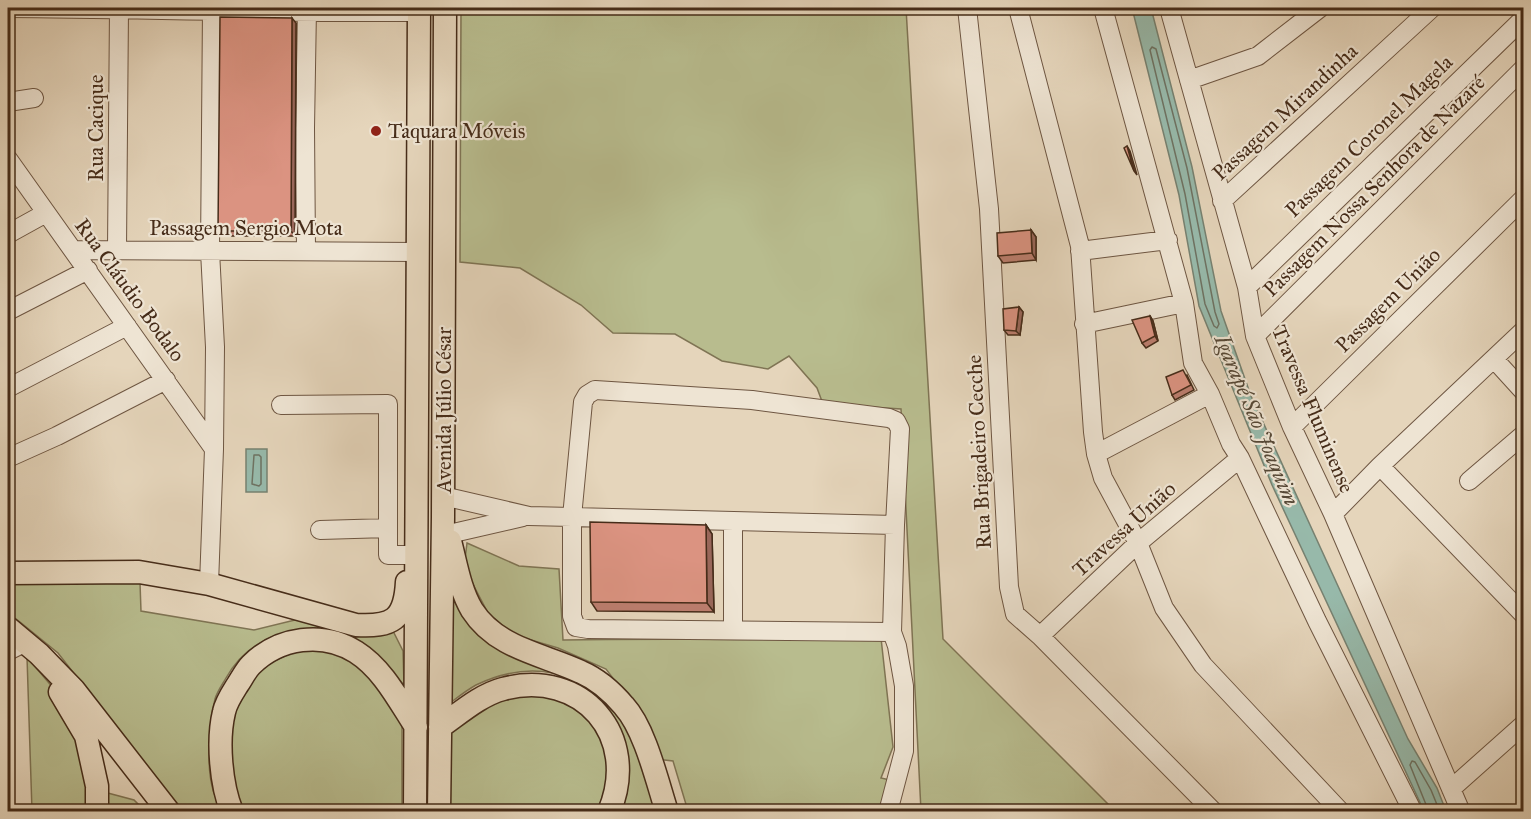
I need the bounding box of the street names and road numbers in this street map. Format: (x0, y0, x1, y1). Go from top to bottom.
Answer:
street label: Passagem Mirandinha (1207, 38, 1363, 186)
street label: Passagem Coronel Magela (1280, 49, 1458, 223)
street label: Passagem Nossa Senhora de Nazaré (1258, 69, 1491, 302)
street label: Rua Cacique (83, 74, 109, 181)
street label: Rua Cláudio Bodalo (69, 213, 191, 367)
street label: Passagem Sergio Mota (149, 215, 343, 241)
street label: Passagem União (1330, 242, 1446, 358)
street label: Travessa Fluminense (1266, 321, 1360, 497)
street label: Avenida Júlio César (431, 327, 457, 494)
street label: Rua Brigadeiro Cecche (961, 354, 997, 550)
street label: Travessa União (1067, 475, 1181, 582)

